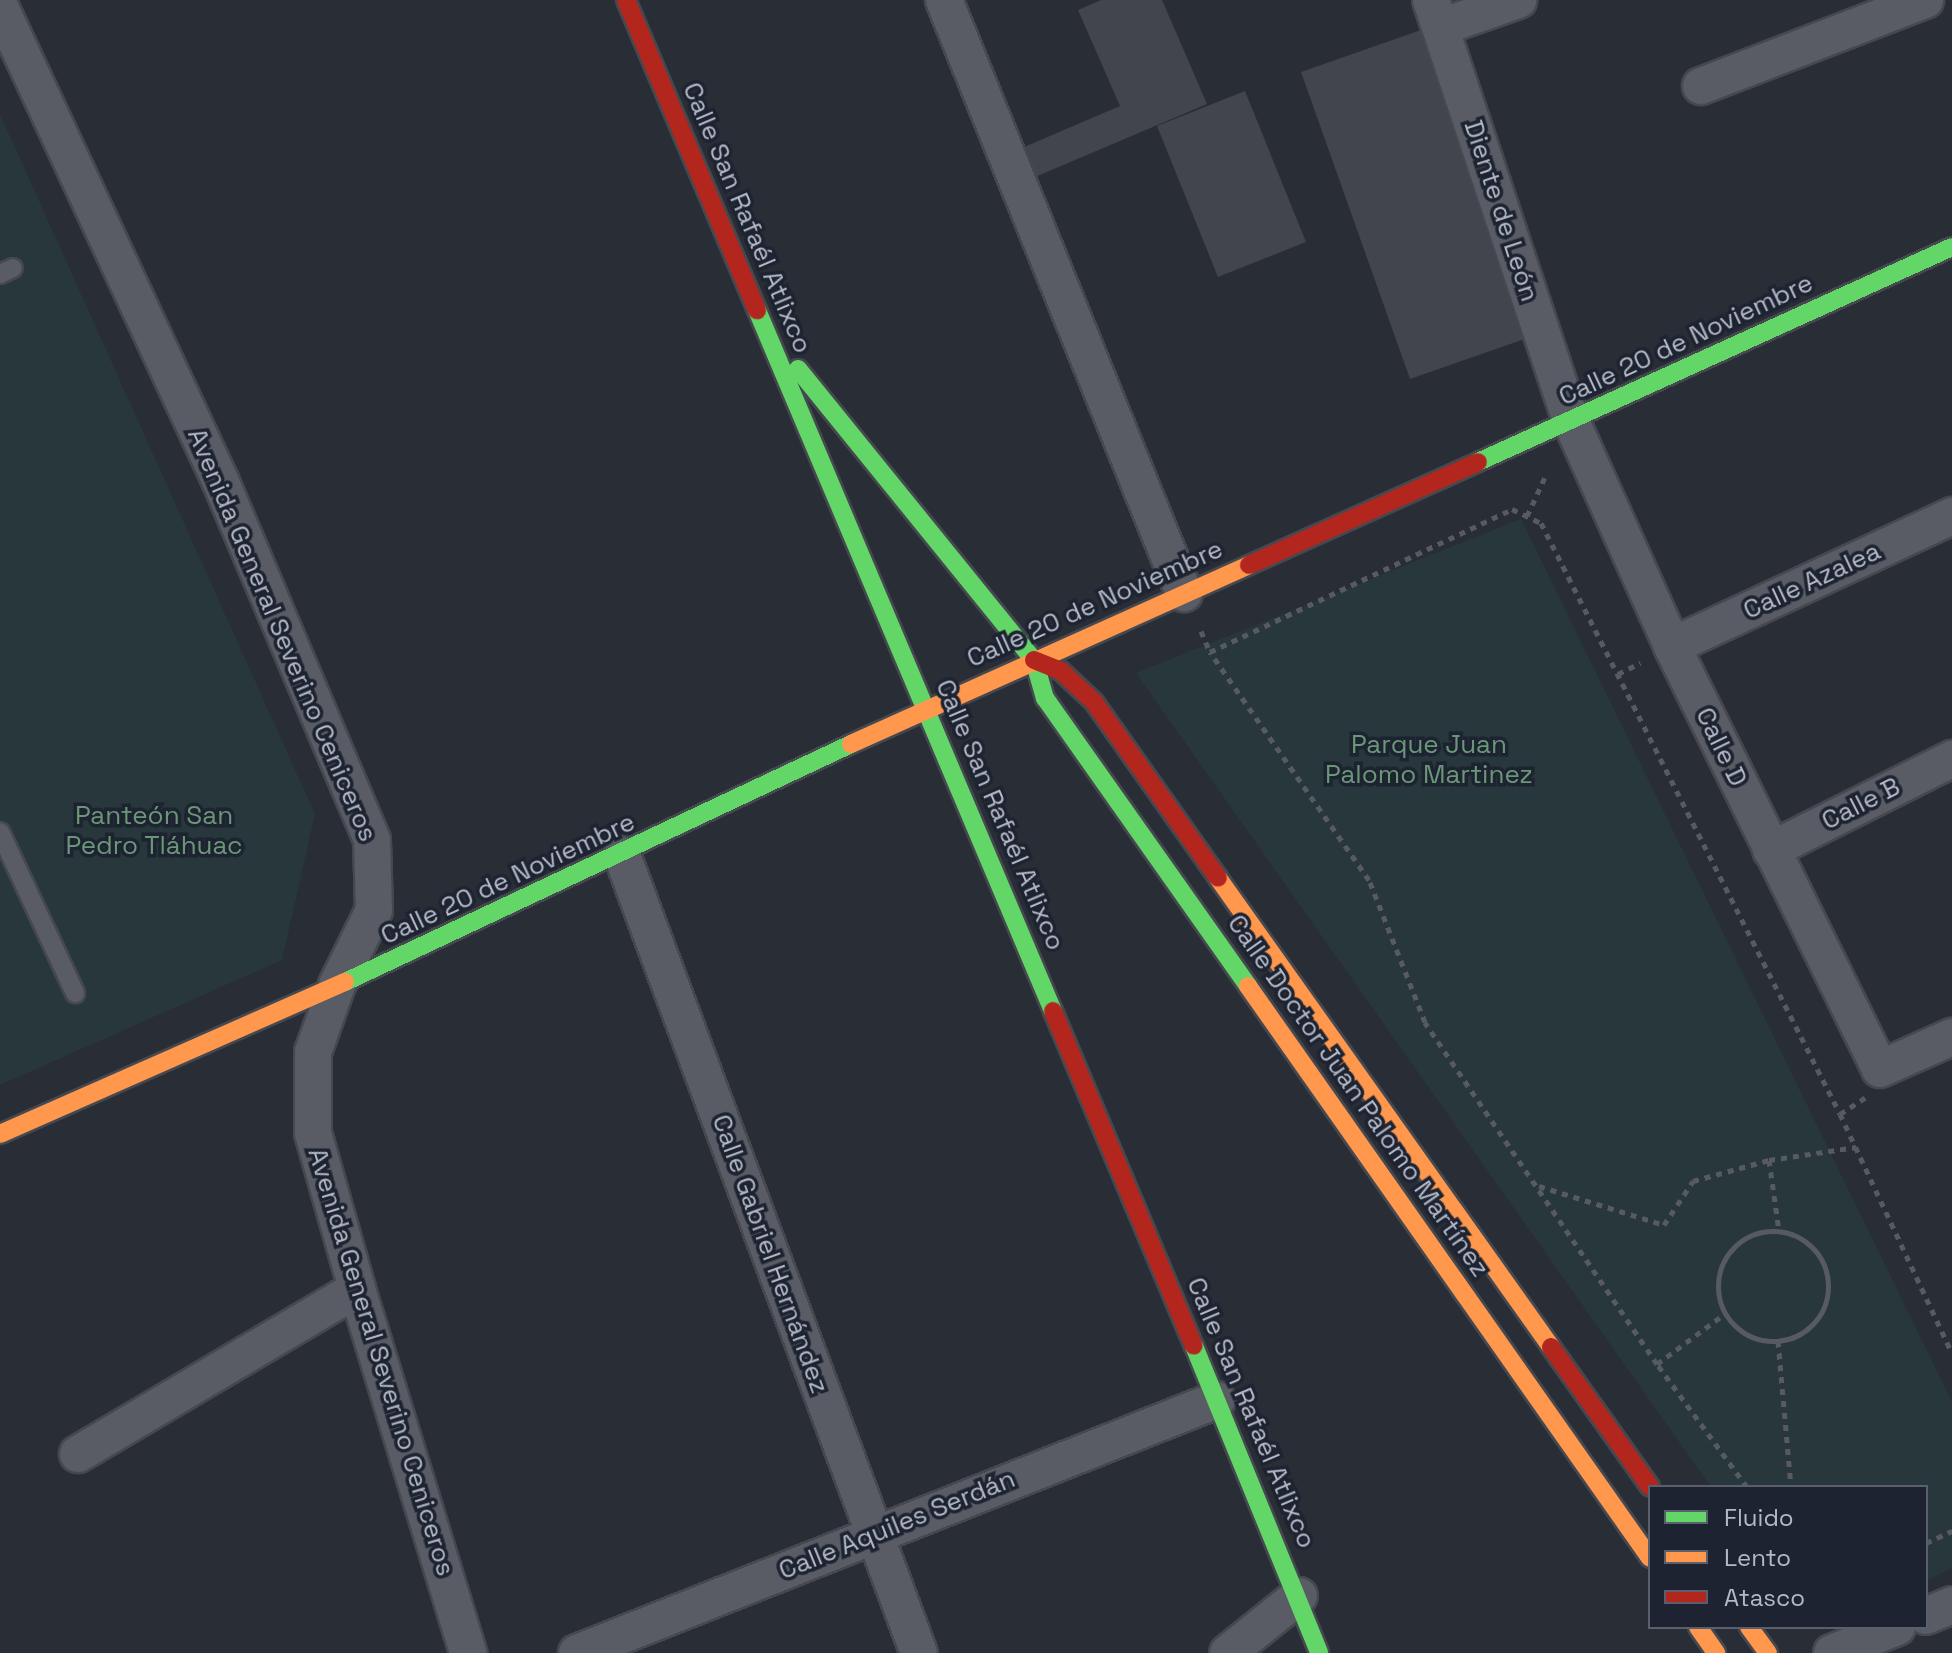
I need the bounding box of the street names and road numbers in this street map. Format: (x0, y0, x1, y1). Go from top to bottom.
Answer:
street label: Calle San Rafaél Atlixco (676, 78, 818, 358)
street label: Diente de León (1457, 117, 1545, 305)
street label: Calle 20 de Noviembre (1554, 267, 1818, 413)
street label: Avenida General Severino Ceniceros (181, 424, 383, 846)
street label: Calle 20 de Noviembre (962, 533, 1228, 675)
street label: Calle Azalea (1738, 536, 1886, 626)
street label: Calle San Rafaél Atlixco (929, 675, 1071, 955)
street label: Calle D (1689, 703, 1753, 791)
street label: Calle B (1817, 771, 1905, 837)
street label: Calle 20 de Noviembre (376, 806, 640, 952)
street label: Calle Doctor Juan Palomo Martínez (1220, 909, 1496, 1283)
street label: Calle Gabriel Hernández (705, 1110, 835, 1398)
street label: Avenida General Severino Ceniceros (301, 1144, 461, 1580)
street label: Calle San Rafaél Atlixco (1180, 1273, 1322, 1553)
street label: Calle Aquiles Serdán (774, 1463, 1020, 1587)

